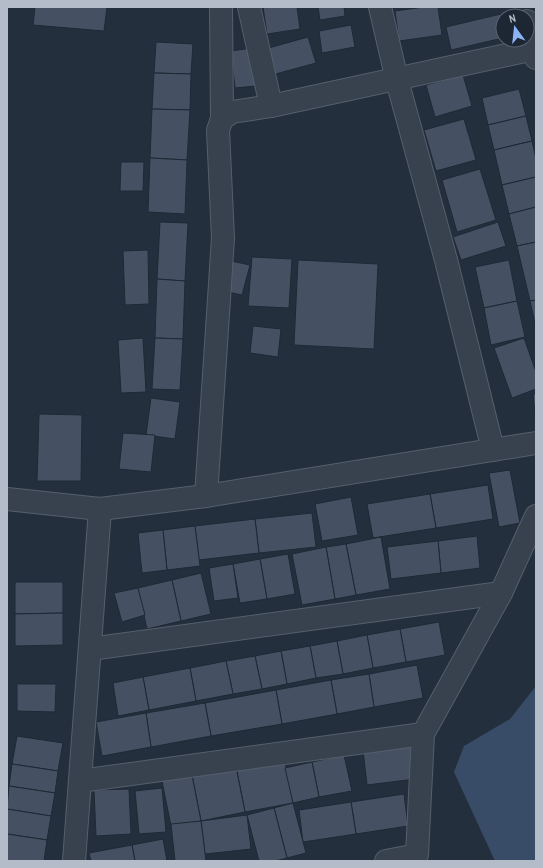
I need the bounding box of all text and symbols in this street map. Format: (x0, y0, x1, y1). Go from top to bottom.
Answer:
north arrow (495, 8, 535, 48)
text: N (507, 11, 517, 26)

